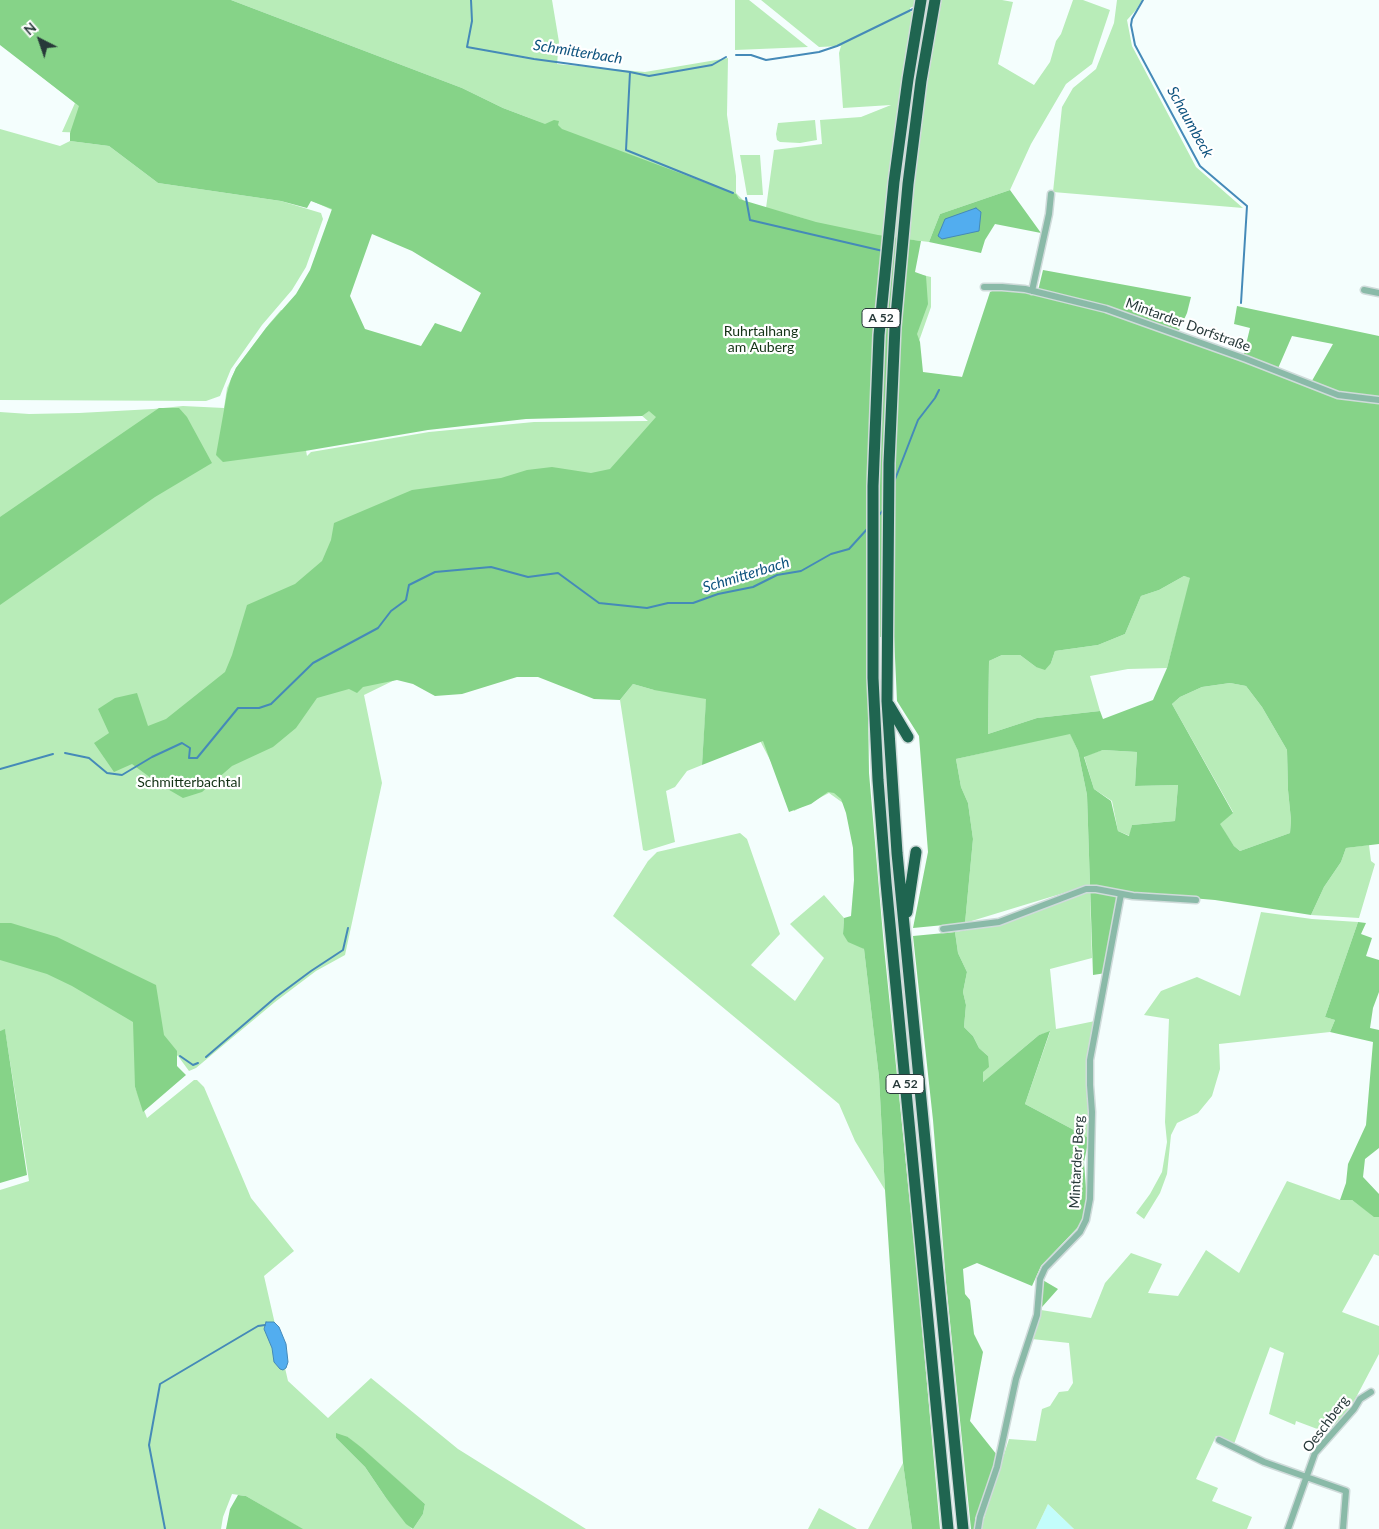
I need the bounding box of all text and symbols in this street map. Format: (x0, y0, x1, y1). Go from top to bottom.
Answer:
north arrow (15, 15, 65, 65)
text: N (20, 18, 39, 38)
water label: Schmitterbach (532, 36, 624, 68)
water label: Schaumbeck (1163, 83, 1217, 161)
street label: Mintarder Dorfstraße (1123, 295, 1253, 355)
road number: A 52 (862, 308, 900, 328)
park label: Ruhrtalhang am Auberg (724, 323, 798, 356)
water label: Schmitterbach (700, 553, 792, 597)
park label: Schmitterbachtal (137, 774, 241, 790)
road number: A 52 (886, 1074, 924, 1094)
street label: Mintarder Berg (1066, 1115, 1088, 1209)
street label: Oeschberg (1299, 1392, 1353, 1456)

